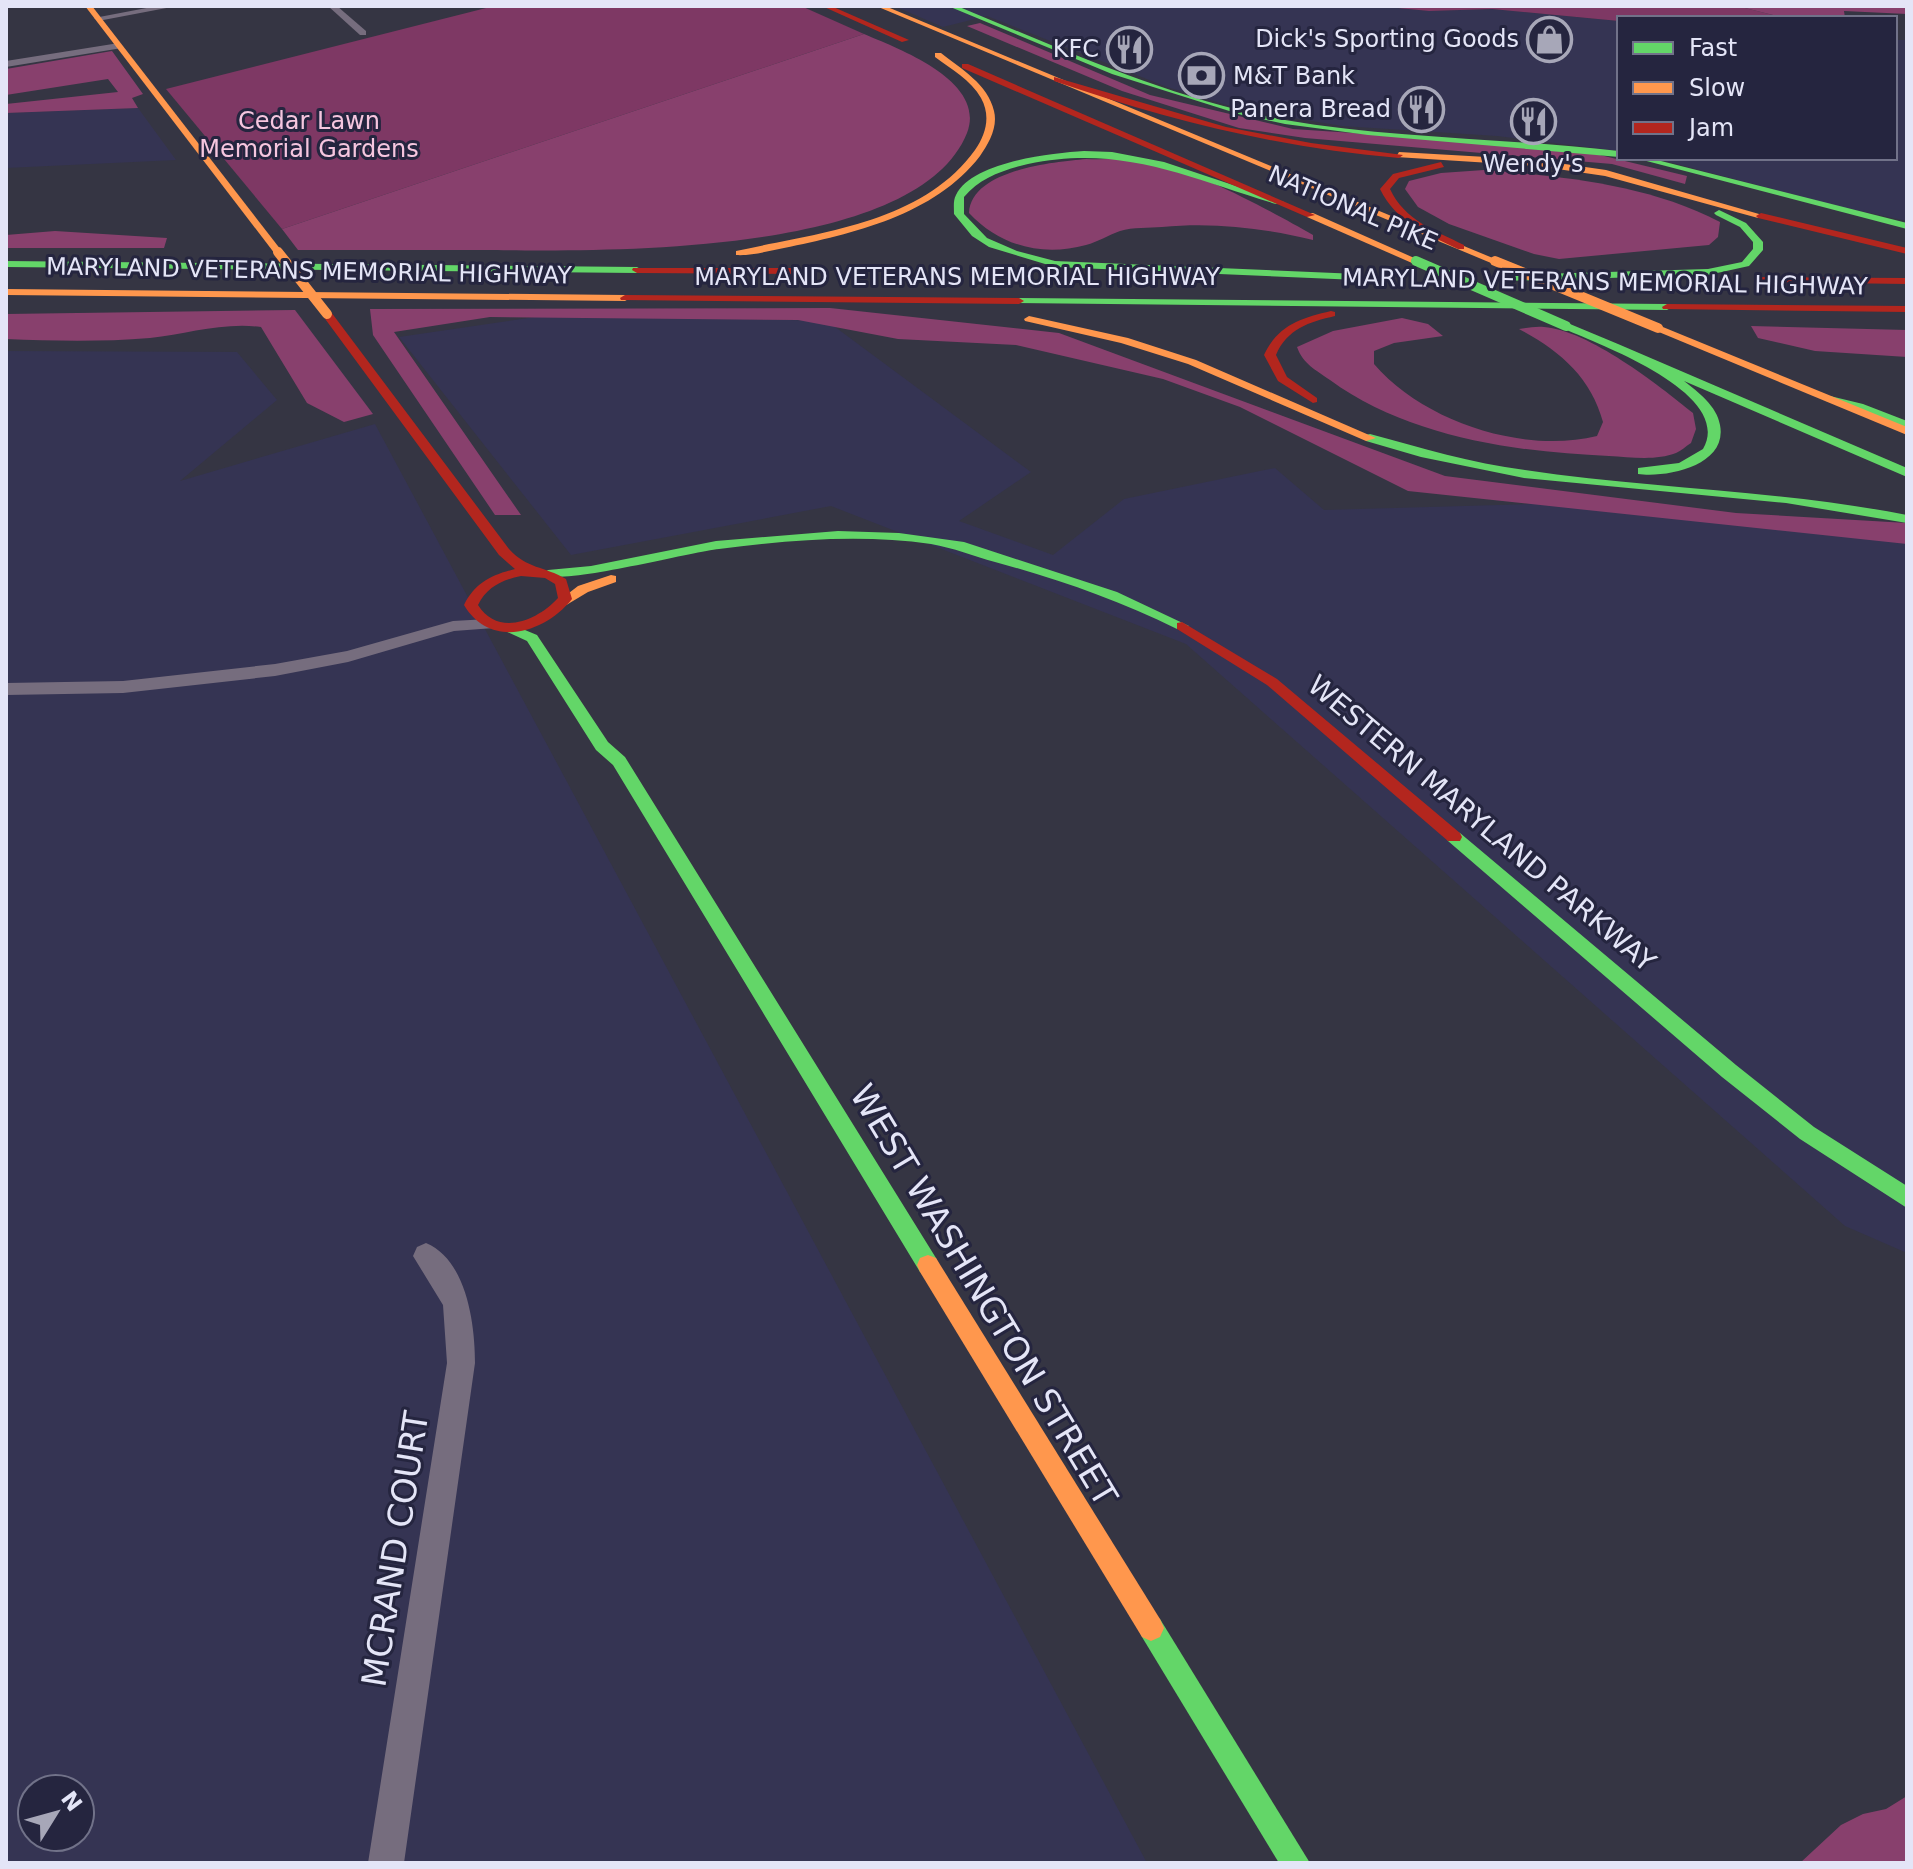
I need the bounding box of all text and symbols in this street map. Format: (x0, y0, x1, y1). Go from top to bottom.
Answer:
shop icon: Dick's Sporting Goods (1526, 15, 1574, 63)
legend (1617, 16, 1897, 160)
restaurant icon: KFC (1106, 25, 1154, 73)
place label: Dick's Sporting Goods (1255, 25, 1519, 53)
text: Fast (1689, 34, 1737, 62)
place label: KFC (1053, 35, 1099, 63)
bank icon: M&T Bank (1178, 52, 1226, 100)
place label: M&T Bank (1233, 62, 1355, 90)
text: Slow (1689, 74, 1745, 102)
restaurant icon: Panera Bread (1398, 85, 1446, 133)
place label: Panera Bread (1230, 95, 1391, 123)
restaurant icon: Wendy's (1509, 98, 1557, 146)
park label: Cedar Lawn Memorial Gardens (199, 107, 419, 163)
text: Jam (1687, 114, 1734, 142)
place label: Wendy's (1483, 150, 1583, 178)
street label: NATIONAL PIKE (1264, 160, 1442, 256)
street label: MARYLAND VETERANS MEMORIAL HIGHWAY (46, 252, 572, 290)
street label: MARYLAND VETERANS MEMORIAL HIGHWAY (694, 263, 1220, 291)
street label: MARYLAND VETERANS MEMORIAL HIGHWAY (1342, 263, 1868, 301)
street label: WESTERN MARYLAND PARKWAY (1301, 668, 1663, 979)
street label: WEST WASHINGTON STREET (842, 1077, 1126, 1513)
street label: MCRAND COURT (353, 1408, 437, 1690)
north arrow (16, 1773, 96, 1853)
text: N (56, 1786, 87, 1816)

